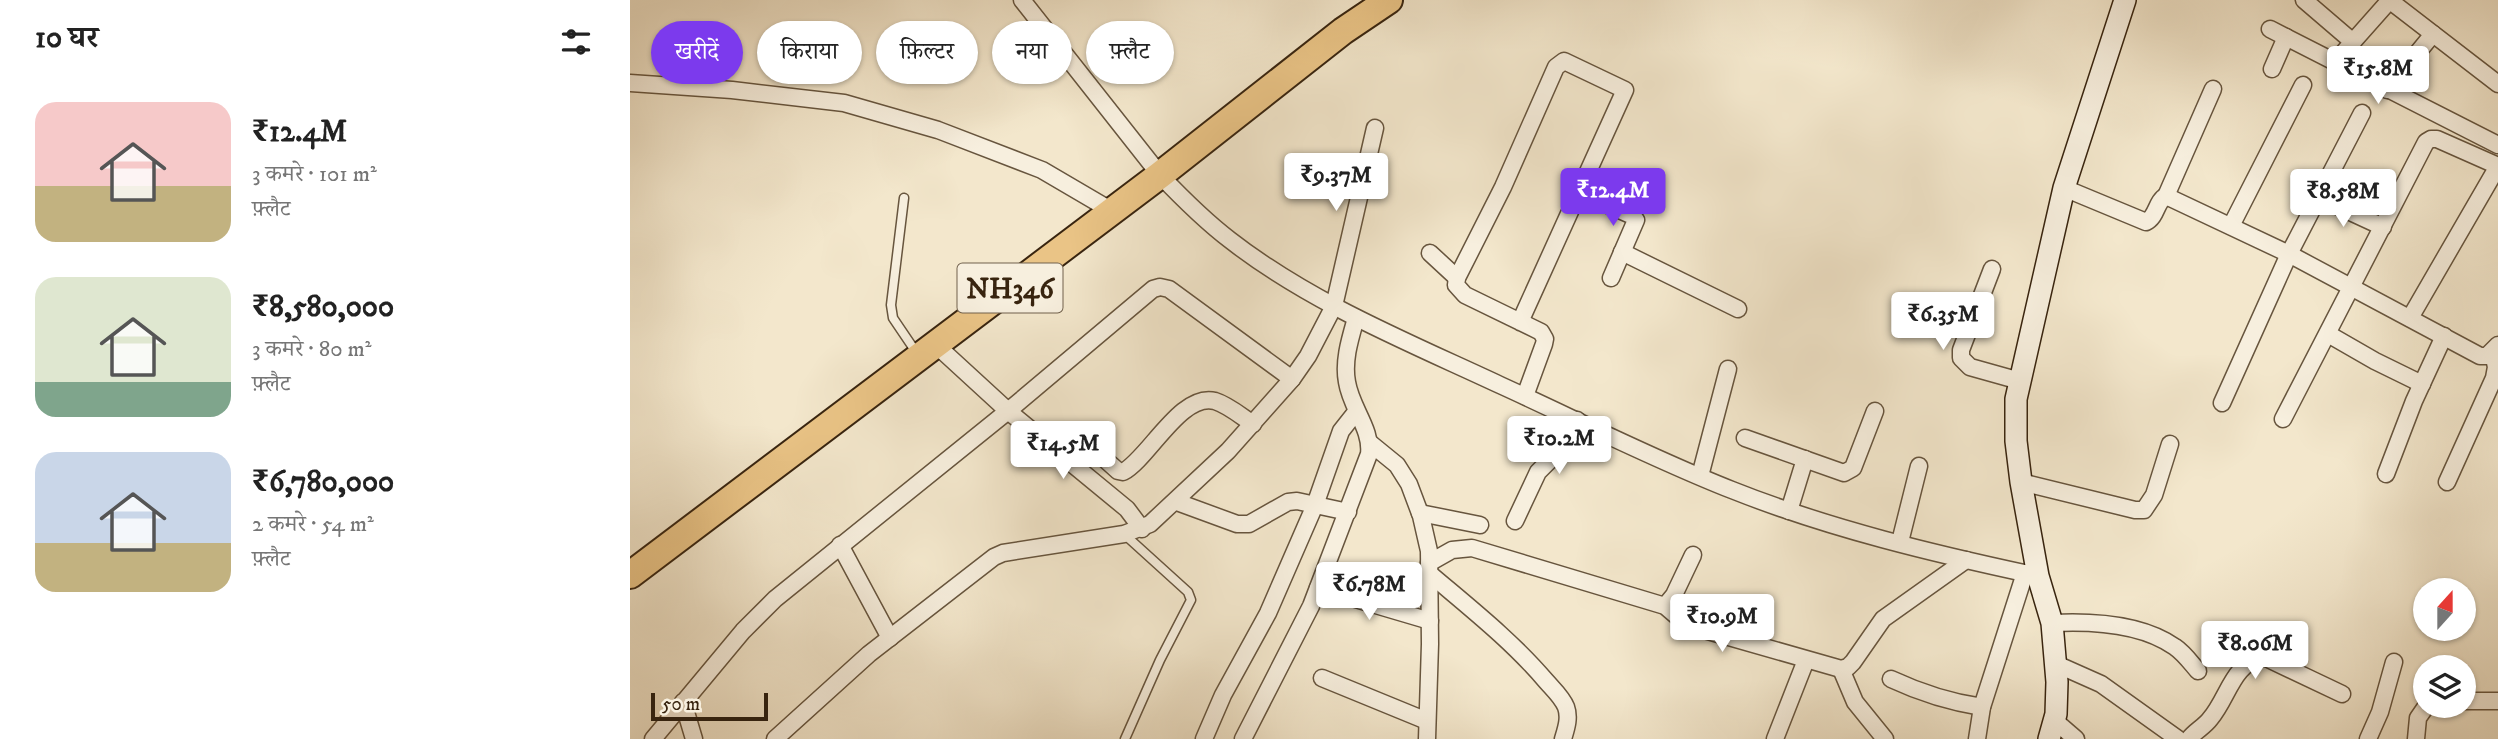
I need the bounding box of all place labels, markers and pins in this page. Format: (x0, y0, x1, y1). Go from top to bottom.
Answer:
pin: ₹15.8M (2321, 46, 2435, 106)
pin: ₹9.37M (1279, 154, 1393, 213)
pin: ₹12.4M (1556, 168, 1670, 228)
pin: ₹8.58M (2286, 170, 2400, 229)
pin: ₹6.35M (1886, 292, 2000, 352)
pin: ₹10.2M (1502, 416, 1616, 476)
pin: ₹14.5M (1006, 421, 1120, 481)
pin: ₹6.78M (1312, 562, 1426, 622)
pin: ₹10.9M (1665, 594, 1779, 654)
pin: ₹8.06M (2198, 622, 2312, 681)

